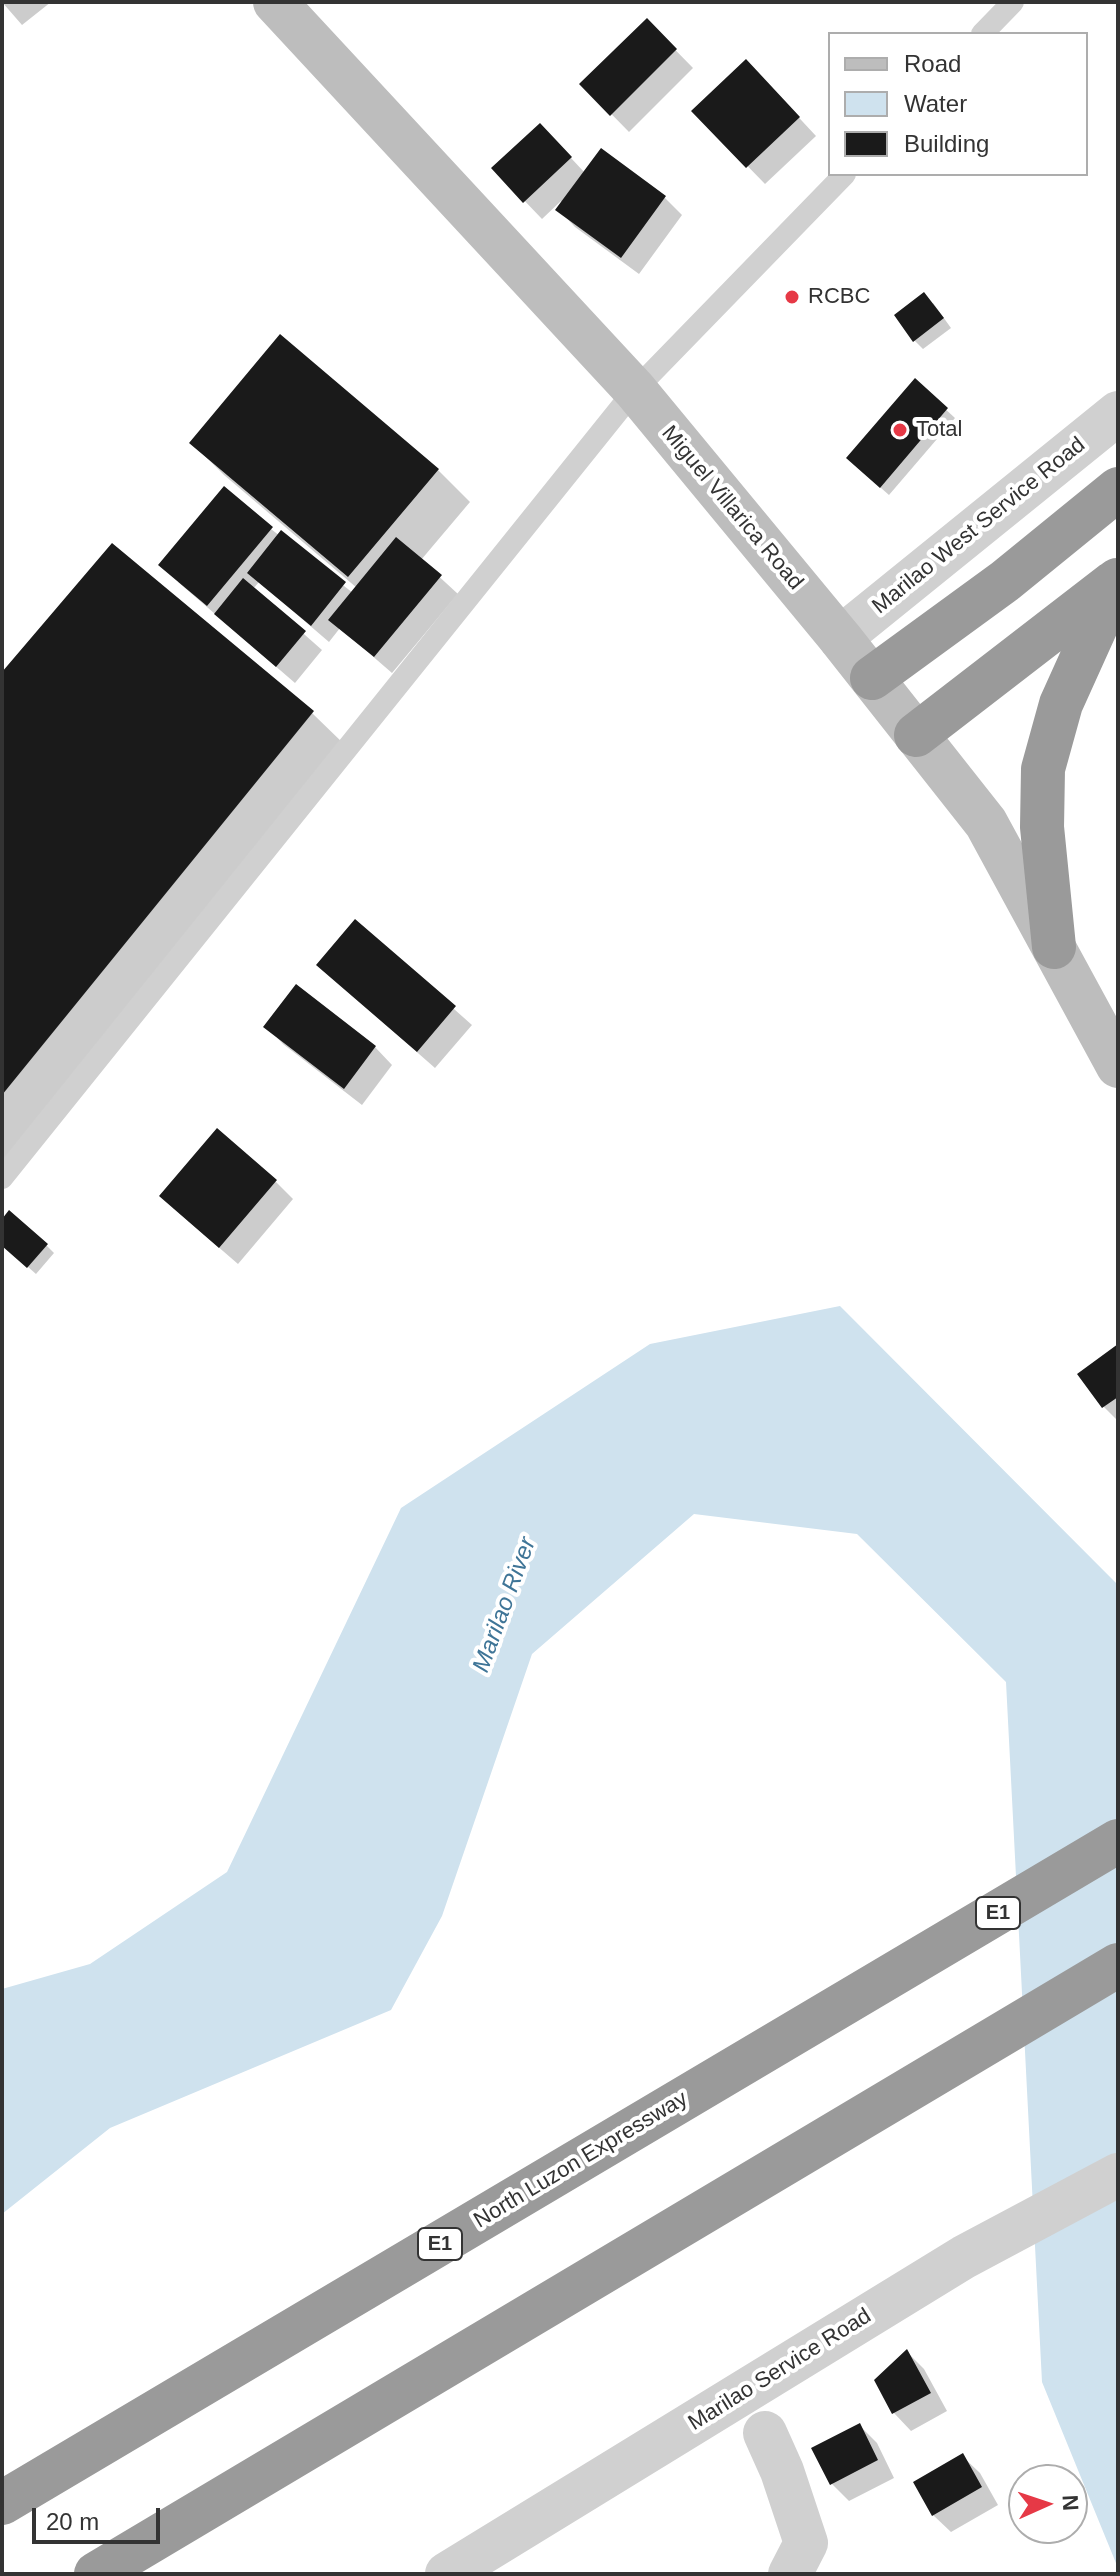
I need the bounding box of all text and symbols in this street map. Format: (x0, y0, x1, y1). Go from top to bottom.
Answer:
legend (828, 32, 1088, 176)
text: Road (904, 50, 961, 77)
text: Water (904, 90, 967, 117)
text: Building (904, 130, 989, 157)
place label: RCBC (808, 284, 870, 310)
marker: RCBC (783, 288, 801, 306)
place label: Total (916, 417, 962, 443)
street label: Miguel Villarica Road (656, 421, 808, 595)
marker: Total (891, 421, 909, 439)
street label: Marilao West Service Road (867, 432, 1091, 620)
water label: Marilao River (467, 1534, 543, 1676)
road number: E1 (976, 1897, 1020, 1929)
street label: North Luzon Expressway (469, 2086, 693, 2234)
road number: E1 (418, 2228, 462, 2260)
street label: Marilao Service Road (684, 2303, 876, 2437)
north arrow (1008, 2464, 1088, 2544)
scale bar (36, 2492, 164, 2542)
text: N (1058, 2494, 1083, 2511)
text: 20 m (46, 2508, 99, 2535)

